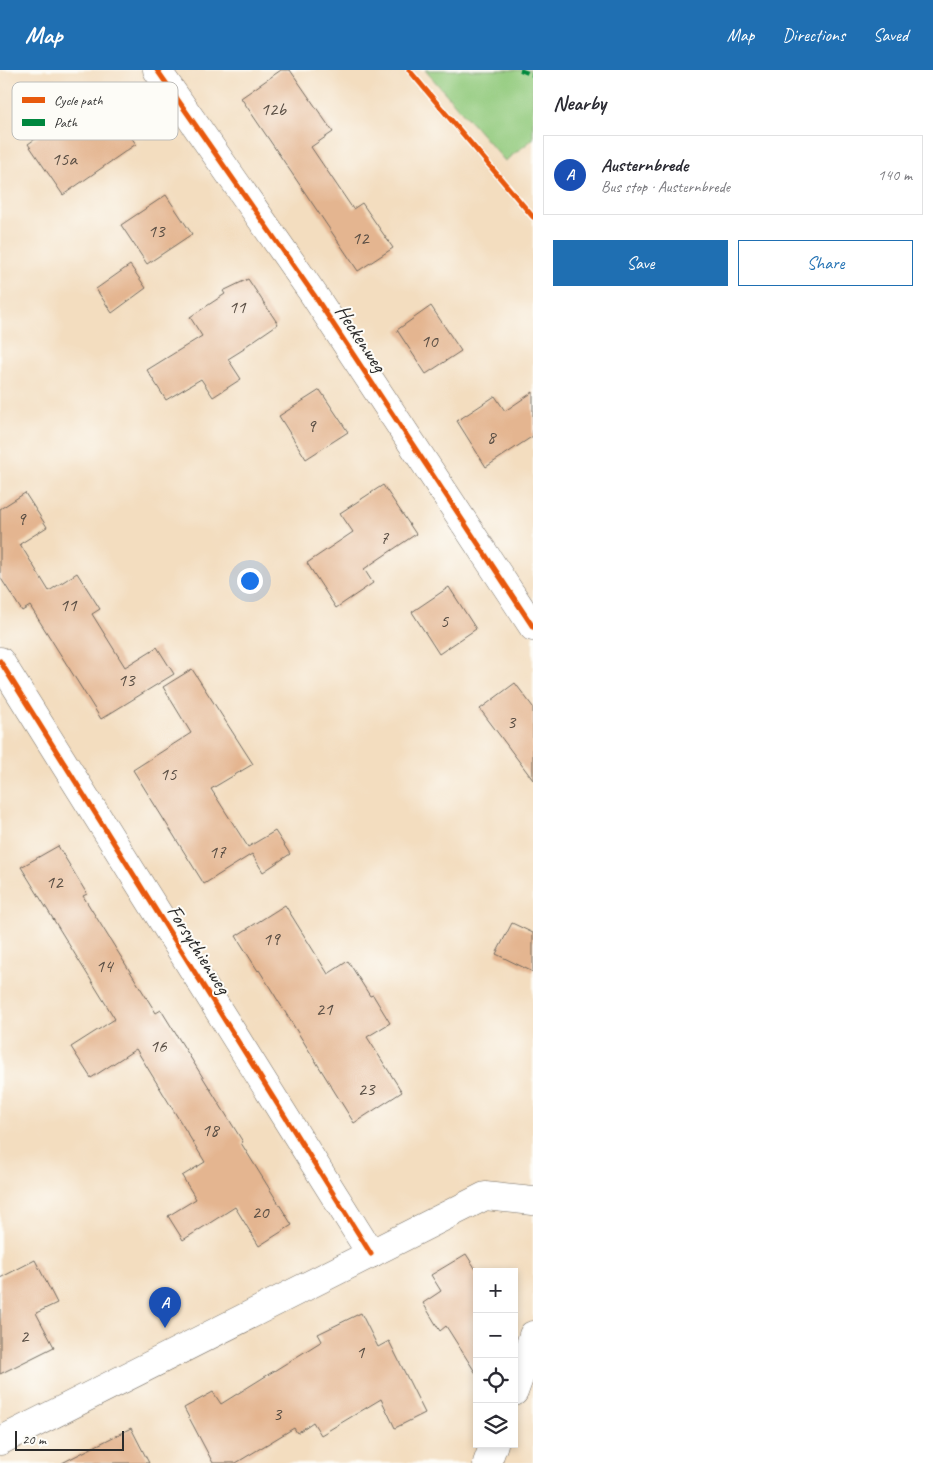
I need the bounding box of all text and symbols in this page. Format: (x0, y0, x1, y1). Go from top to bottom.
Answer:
text: Map (25, 20, 62, 50)
text: Map (727, 24, 754, 46)
text: Directions (782, 24, 845, 46)
text: Saved (873, 24, 908, 46)
legend (12, 82, 178, 140)
text: Nearby (553, 90, 606, 116)
text: Cycle path (54, 92, 103, 109)
house number: 12b (260, 97, 287, 121)
text: Path (54, 114, 78, 131)
house number: 15a (51, 147, 78, 171)
text: Austernbrede (601, 153, 688, 177)
text: A (566, 165, 574, 185)
text: 140 m (878, 165, 912, 185)
text: Bus stop · Austernbrede (601, 177, 730, 197)
house number: 13 (147, 219, 166, 243)
house number: 12 (351, 226, 370, 250)
button: Save (553, 240, 728, 286)
button: Share (738, 240, 913, 286)
house number: 11 (228, 295, 247, 319)
street label: Heckenweg (330, 299, 393, 378)
house number: 10 (420, 329, 439, 353)
house number: 9 (307, 414, 317, 438)
house number: 8 (487, 425, 498, 449)
house number: 9 (17, 507, 27, 531)
house number: 7 (380, 526, 390, 550)
your location (237, 568, 263, 594)
house number: 11 (59, 593, 78, 617)
house number: 5 (440, 609, 450, 633)
house number: 13 (117, 668, 136, 692)
house number: 3 (507, 710, 517, 734)
house number: 15 (159, 762, 178, 786)
house number: 17 (208, 840, 227, 864)
house number: 12 (45, 870, 64, 894)
street label: Forsythienweg (161, 900, 237, 1000)
house number: 19 (262, 927, 281, 951)
house number: 14 (95, 954, 115, 978)
house number: 21 (315, 997, 334, 1021)
house number: 16 (149, 1034, 168, 1058)
house number: 23 (357, 1077, 376, 1101)
house number: 18 (201, 1118, 221, 1142)
house number: 20 (251, 1200, 270, 1224)
map controls (473, 1268, 518, 1448)
button: + (473, 1268, 518, 1313)
pin: A (149, 1287, 181, 1328)
button: − (473, 1313, 518, 1358)
house number: 2 (20, 1324, 30, 1348)
house number: 1 (356, 1340, 366, 1364)
button: locate (473, 1358, 518, 1403)
house number: 3 (273, 1402, 283, 1426)
button: layers (473, 1403, 518, 1448)
scale bar (15, 1428, 124, 1451)
text: 20 m (22, 1431, 46, 1448)

